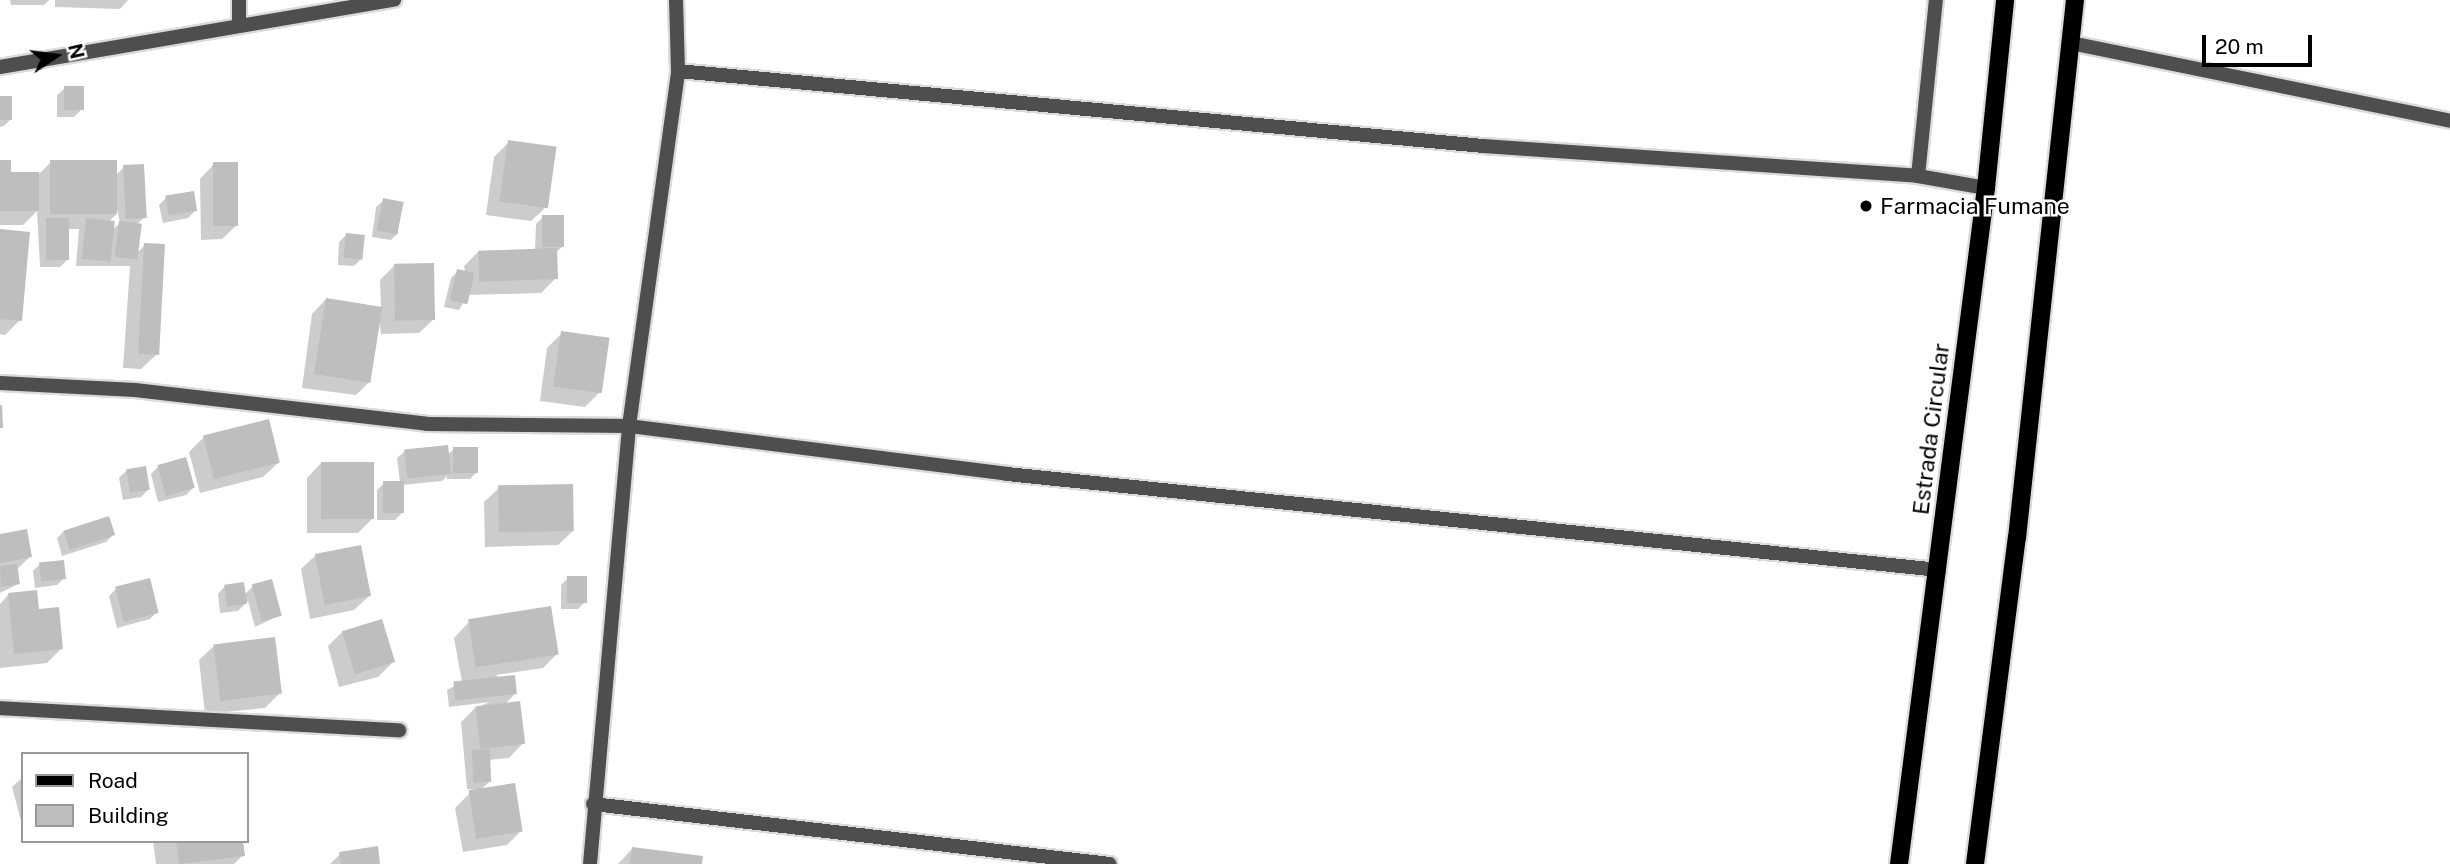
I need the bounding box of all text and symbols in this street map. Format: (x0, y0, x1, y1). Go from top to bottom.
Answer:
north arrow (21, 21, 91, 91)
scale bar (2205, 21, 2315, 65)
text: 20 m (2215, 34, 2264, 59)
text: N (64, 42, 89, 61)
place label: Farmacia Fumane (1880, 192, 2070, 220)
marker: Farmacia Fumane (1858, 198, 1874, 214)
street label: Estrada Circular (1907, 342, 1955, 516)
legend (21, 752, 248, 843)
text: Road (88, 768, 138, 793)
text: Building (88, 803, 169, 828)

